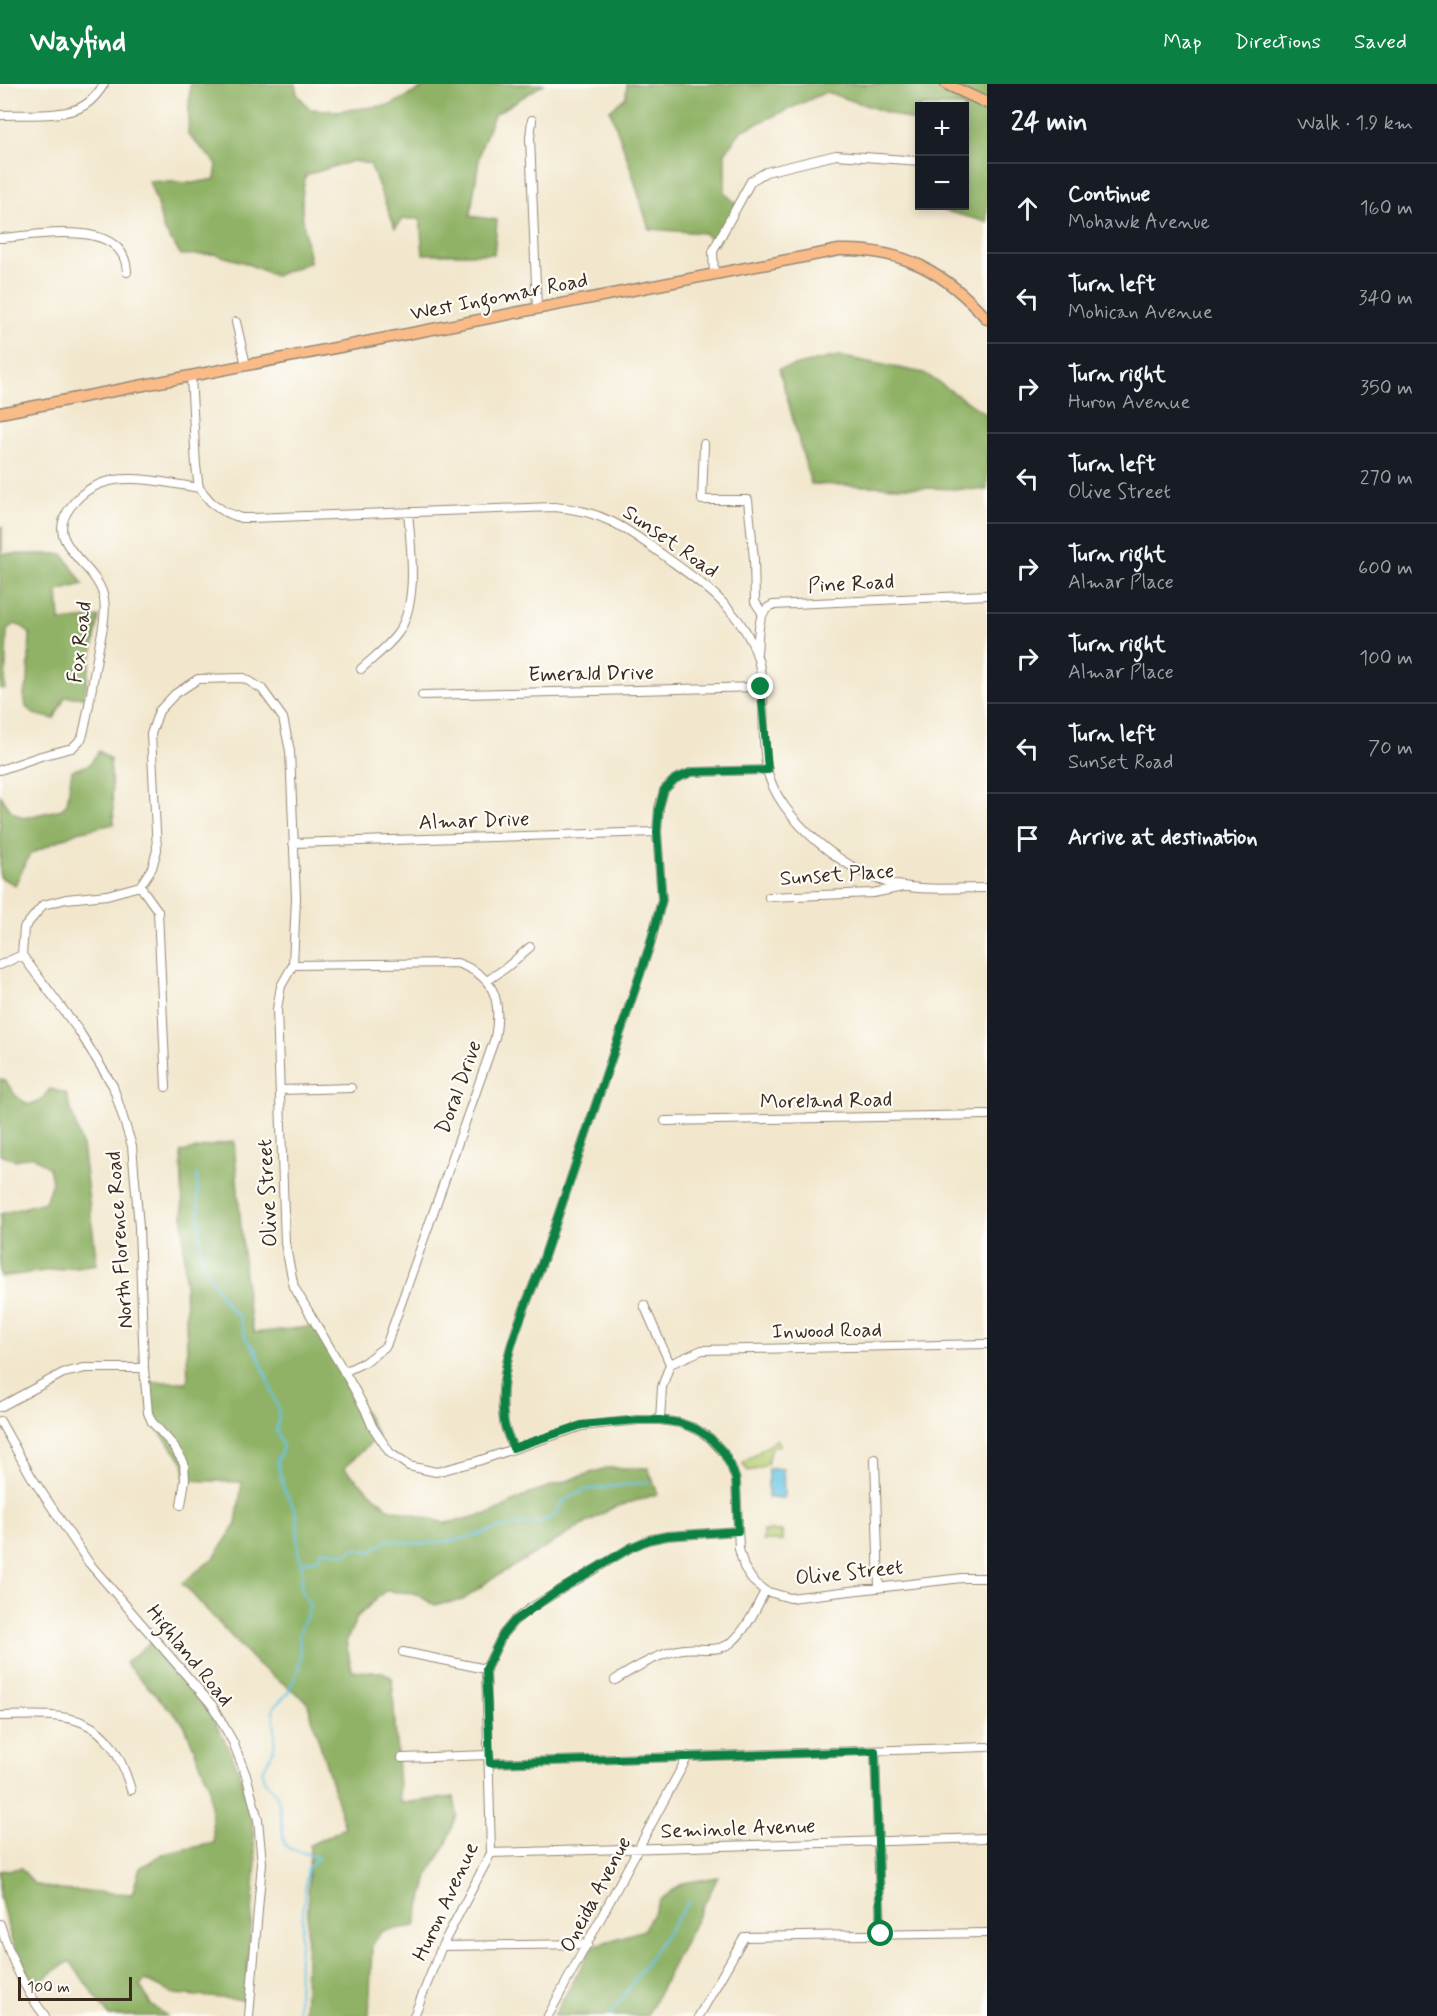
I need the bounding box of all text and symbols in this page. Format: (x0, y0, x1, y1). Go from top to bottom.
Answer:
text: Wayfind (30, 24, 126, 61)
text: Map (1163, 28, 1202, 56)
text: Directions (1235, 28, 1321, 56)
text: Saved (1354, 28, 1407, 56)
map controls (915, 102, 969, 210)
button: + (915, 102, 969, 156)
text: 24 min (1011, 106, 1088, 140)
text: Walk · 1.9 km (1297, 110, 1413, 137)
button: − (915, 156, 969, 210)
text: Continue (1068, 181, 1150, 209)
icon: ahead (1011, 192, 1044, 225)
text: 160 m (1360, 195, 1413, 222)
text: Mohawk Avenue (1068, 209, 1210, 236)
street label: West Ingomar Road (408, 266, 591, 330)
text: Turn left (1068, 271, 1156, 299)
icon: left (1011, 282, 1044, 315)
text: 340 m (1358, 285, 1413, 312)
text: Mohican Avenue (1068, 299, 1213, 326)
text: Turn right (1068, 361, 1166, 389)
icon: right (1011, 372, 1044, 405)
text: 350 m (1360, 375, 1413, 402)
text: Huron Avenue (1068, 389, 1190, 416)
text: Turn left (1068, 451, 1156, 479)
icon: left (1011, 462, 1044, 495)
text: 270 m (1360, 465, 1413, 492)
text: Olive Street (1068, 479, 1171, 506)
street label: Sunset Road (617, 499, 724, 585)
text: Turn right (1068, 541, 1166, 569)
icon: right (1011, 552, 1044, 585)
text: 600 m (1358, 555, 1413, 582)
street label: Pine Road (807, 568, 895, 600)
text: Almar Place (1068, 569, 1174, 596)
street label: Fox Road (61, 600, 99, 684)
text: Turn right (1068, 631, 1166, 659)
icon: right (1011, 642, 1044, 675)
text: 100 m (1359, 645, 1413, 672)
street label: Emerald Drive (528, 659, 654, 689)
text: Almar Place (1068, 659, 1174, 686)
route end (747, 673, 773, 699)
text: Turn left (1068, 721, 1156, 749)
icon: left (1011, 732, 1044, 765)
text: 70 m (1368, 735, 1413, 762)
text: Sunset Road (1068, 749, 1173, 776)
street label: Almar Drive (418, 805, 530, 837)
icon: arrive (1011, 822, 1044, 855)
text: Arrive at destination (1068, 824, 1258, 852)
street label: Sunset Place (779, 857, 895, 893)
street label: Doral Drive (429, 1037, 489, 1138)
street label: Moreland Road (760, 1086, 892, 1116)
street label: Olive Street (251, 1138, 285, 1248)
street label: North Florence Road (100, 1150, 140, 1330)
street label: Inwood Road (772, 1316, 882, 1346)
street label: Olive Street (794, 1553, 905, 1593)
street label: Highland Road (138, 1599, 239, 1714)
street label: Seminole Avenue (660, 1812, 816, 1846)
street label: Oneida Avenue (554, 1831, 638, 1958)
street label: Huron Avenue (406, 1837, 486, 1966)
route start (867, 1920, 893, 1946)
scale bar (18, 1974, 132, 2002)
text: 100 m (27, 1977, 70, 1998)

